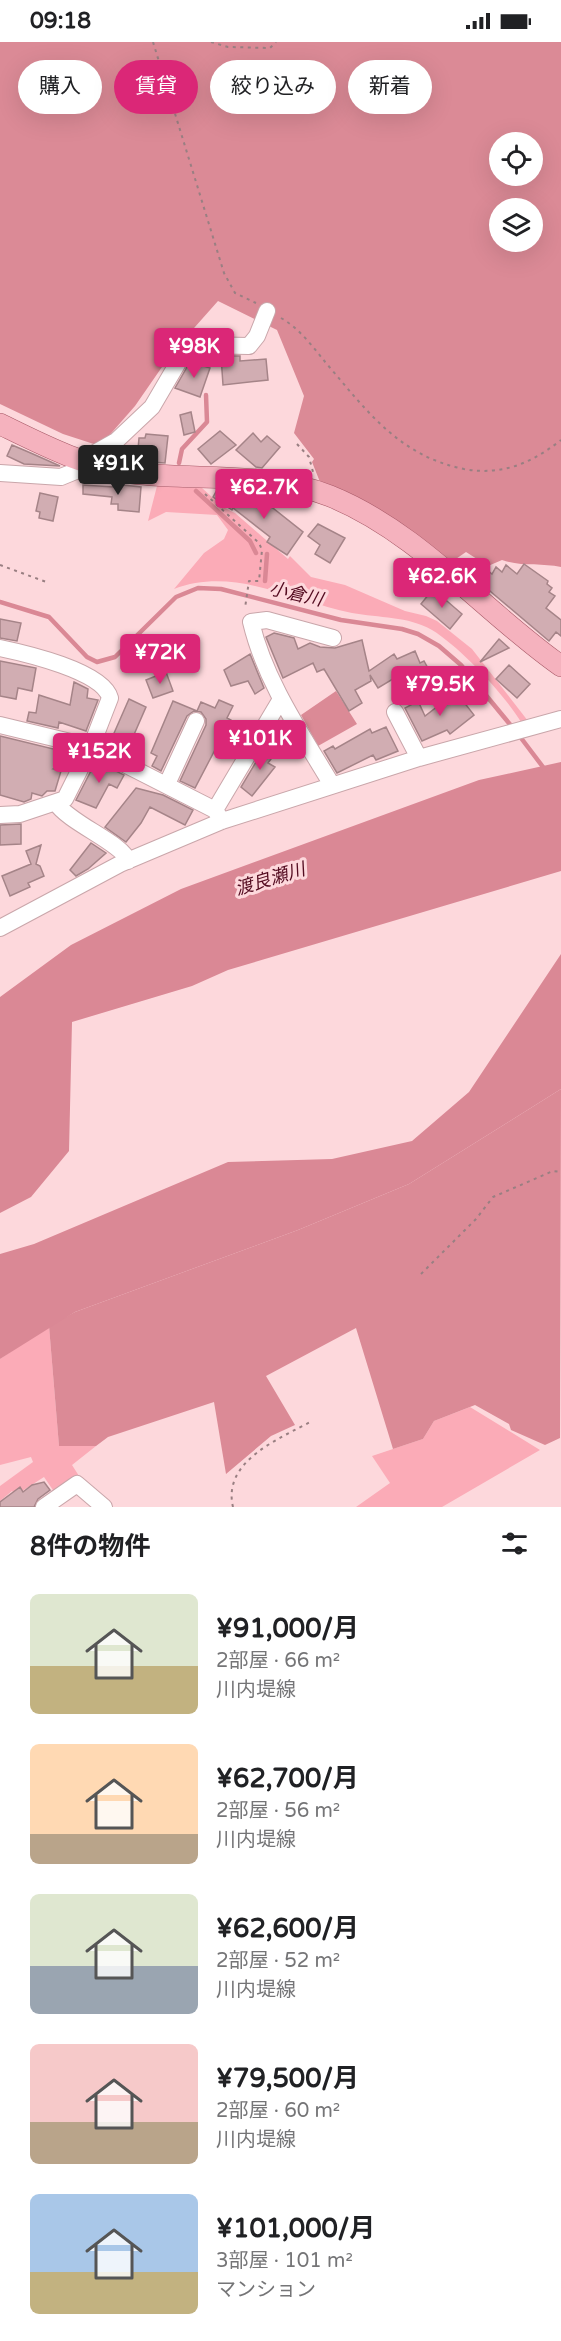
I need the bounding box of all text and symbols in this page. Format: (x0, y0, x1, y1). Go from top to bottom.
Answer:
text: 09:18 (30, 8, 91, 34)
chip: 購入 (18, 60, 102, 114)
chip: 賃貸 (114, 60, 198, 114)
chip: 絞り込み (210, 60, 336, 114)
chip: 新着 (348, 60, 432, 114)
map controls (489, 132, 543, 252)
button: locate (489, 132, 543, 186)
button: layers (489, 198, 543, 252)
pin: ¥98K (158, 328, 230, 379)
text: ¥98K (168, 335, 220, 359)
pin: ¥91K (82, 445, 154, 496)
text: ¥91K (92, 452, 144, 476)
pin: ¥62.7K (215, 469, 313, 520)
text: ¥62.7K (229, 476, 299, 500)
pin: ¥62.6K (393, 558, 491, 609)
text: ¥62.6K (407, 565, 477, 589)
water label: 小倉川 (267, 577, 327, 611)
pin: ¥72K (124, 634, 196, 685)
text: ¥72K (134, 641, 186, 665)
pin: ¥79.5K (391, 666, 489, 717)
text: ¥79.5K (405, 673, 475, 697)
pin: ¥101K (218, 720, 302, 771)
text: ¥101K (228, 727, 292, 751)
pin: ¥152K (57, 733, 141, 784)
text: ¥152K (67, 740, 131, 764)
water label: 渡良瀬川 (232, 857, 310, 900)
icon: filters (498, 1527, 531, 1560)
text: 8件の物件 (30, 1531, 150, 1562)
text: ¥91,000/月 (216, 1613, 359, 1644)
icon: home (78, 1618, 150, 1690)
text: 2部屋 · 66 m² (216, 1649, 340, 1673)
text: 川内堤線 (216, 1678, 296, 1702)
text: ¥62,700/月 (216, 1763, 359, 1794)
icon: home (78, 1768, 150, 1840)
text: 2部屋 · 56 m² (216, 1799, 340, 1823)
text: 川内堤線 (216, 1828, 296, 1852)
text: ¥62,600/月 (216, 1913, 359, 1944)
icon: home (78, 1918, 150, 1990)
text: 2部屋 · 52 m² (216, 1949, 340, 1973)
text: 川内堤線 (216, 1978, 296, 2002)
text: ¥79,500/月 (216, 2063, 359, 2094)
icon: home (78, 2068, 150, 2140)
text: 2部屋 · 60 m² (216, 2099, 340, 2123)
text: 川内堤線 (216, 2128, 296, 2152)
text: ¥101,000/月 (216, 2213, 375, 2244)
icon: home (78, 2218, 150, 2290)
text: 3部屋 · 101 m² (216, 2249, 353, 2273)
text: マンション (216, 2278, 316, 2302)

